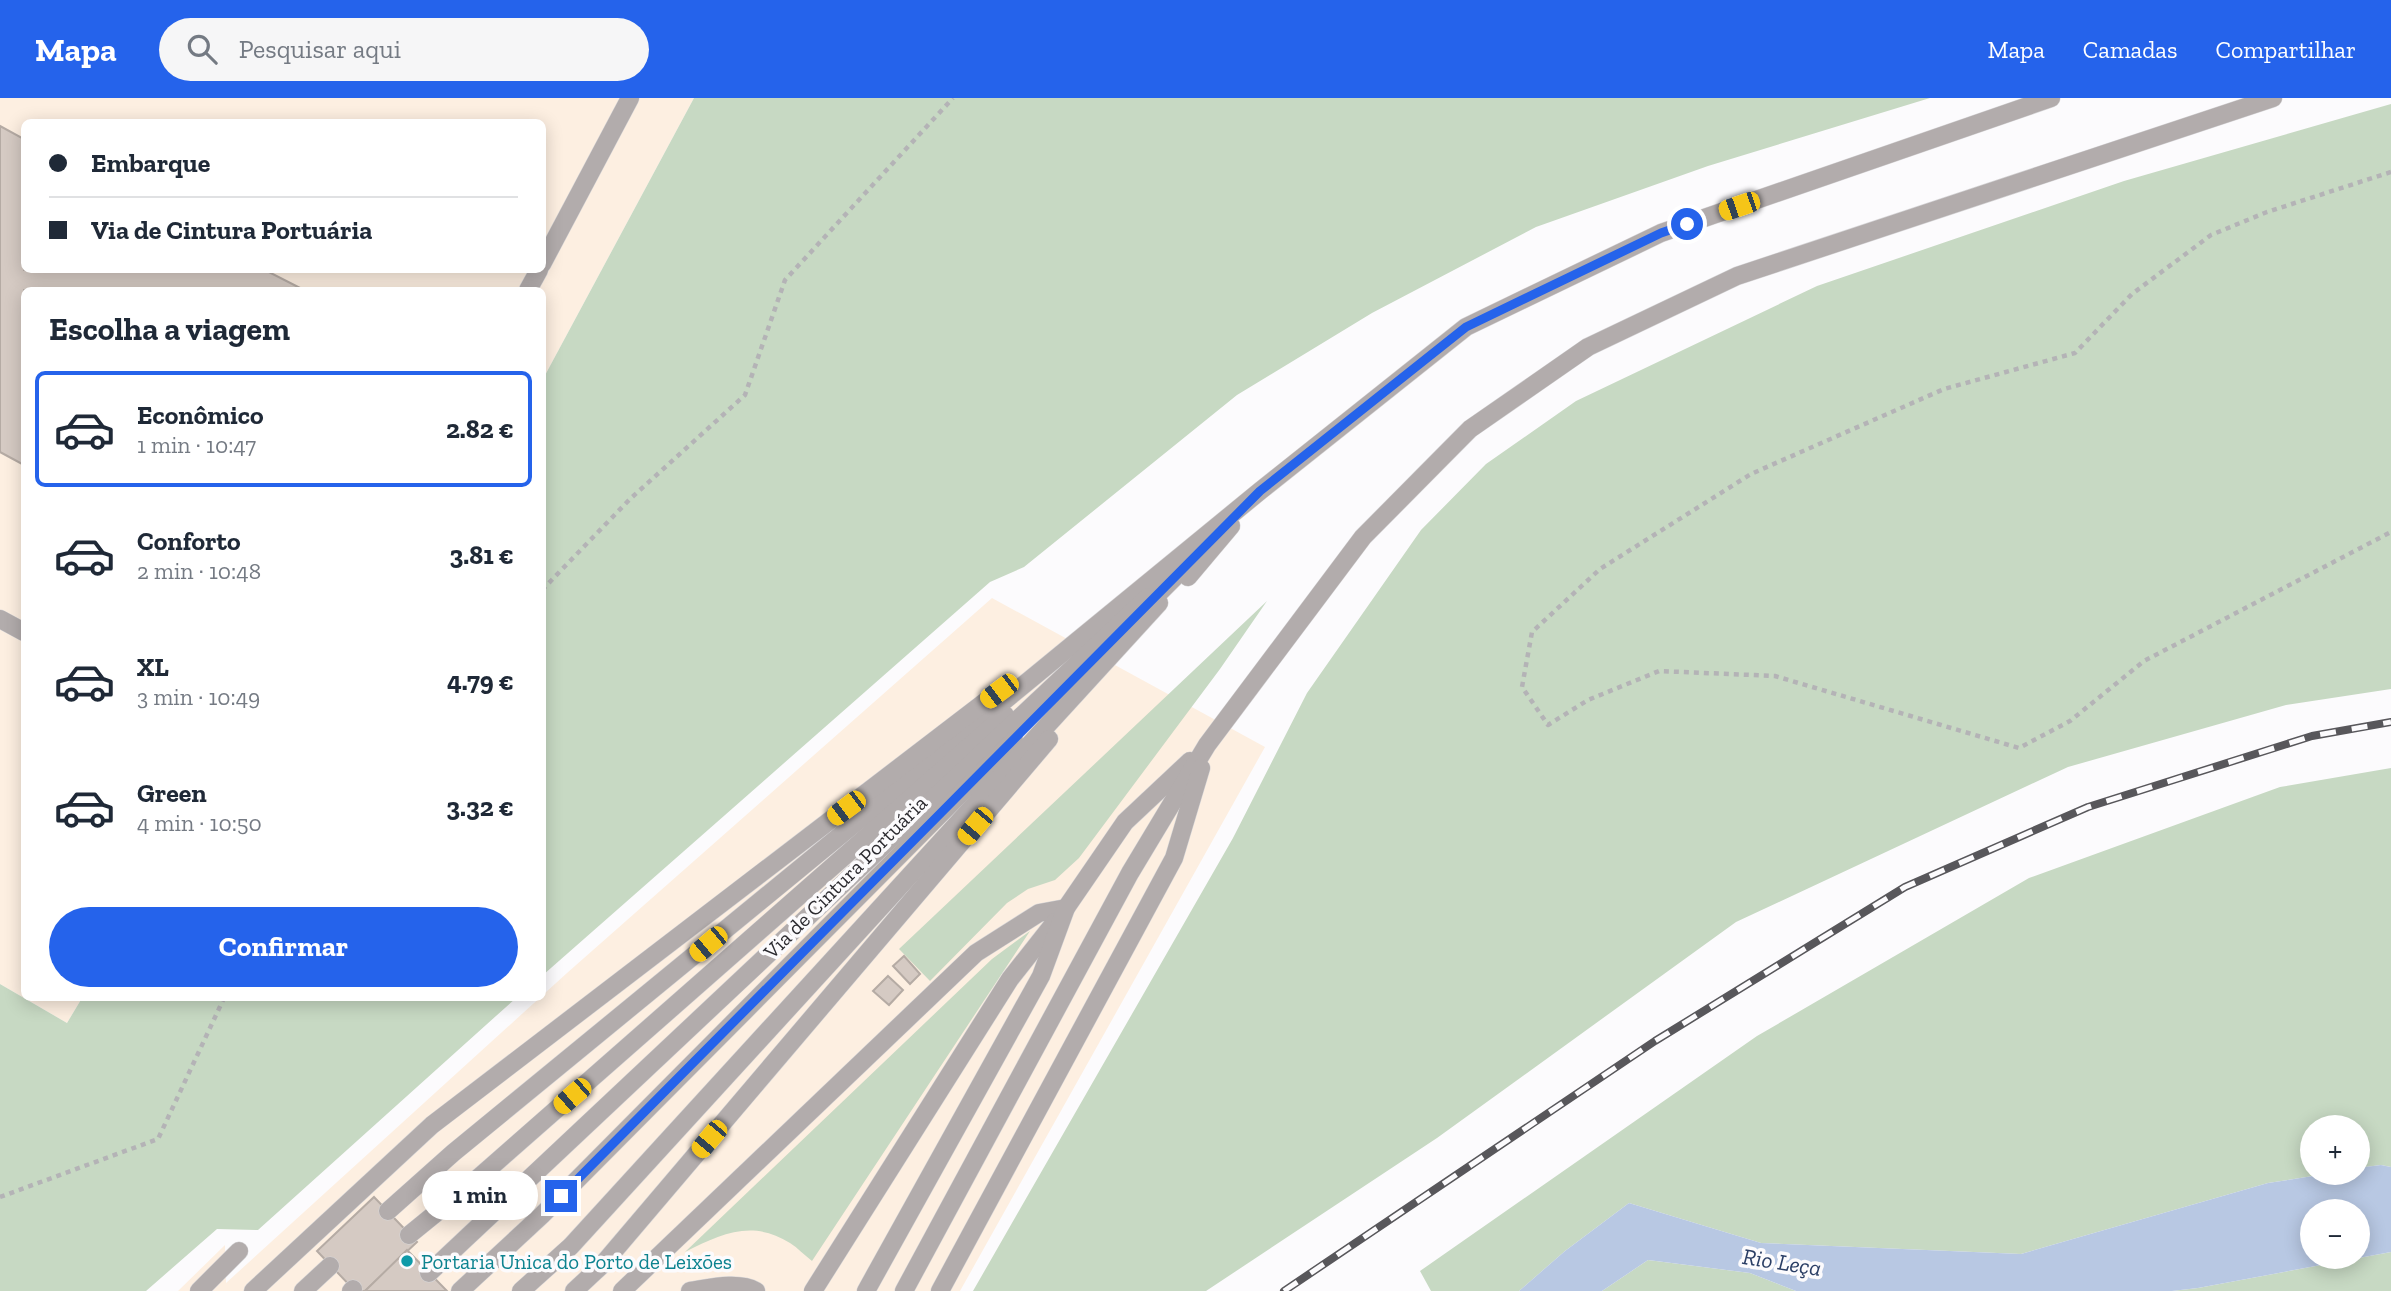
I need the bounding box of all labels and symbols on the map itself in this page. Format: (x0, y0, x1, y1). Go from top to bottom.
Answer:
car (1716, 189, 1763, 223)
route start (1671, 208, 1703, 240)
car (976, 670, 1023, 712)
car (823, 787, 870, 829)
street label: Via de Cintura Portuária (757, 790, 932, 965)
car (954, 803, 997, 849)
car (686, 922, 731, 966)
car (550, 1074, 595, 1118)
car (688, 1116, 731, 1162)
callout: 1 min (421, 1172, 536, 1220)
route end (545, 1180, 577, 1212)
water label: Rio Leça (1740, 1242, 1824, 1282)
place label: Portaria Unica do Porto de Leixões (421, 1249, 732, 1274)
marker: Portaria Unica do Porto de Leixões (399, 1253, 415, 1269)

